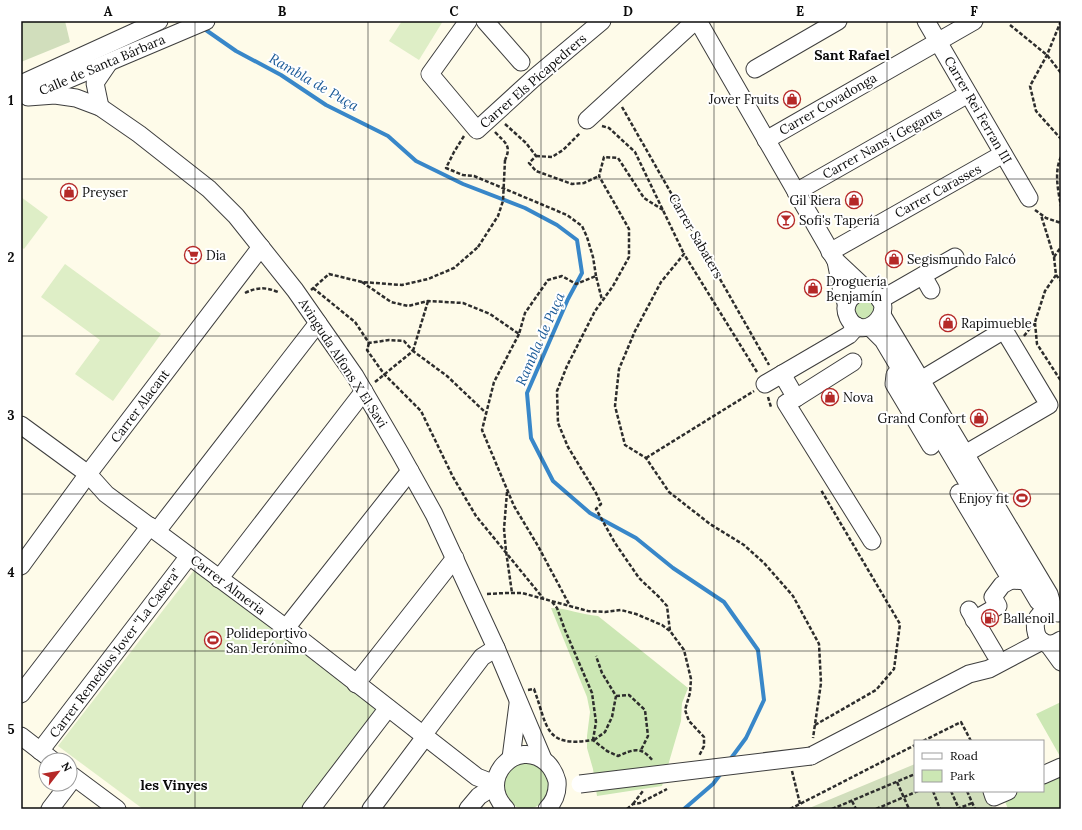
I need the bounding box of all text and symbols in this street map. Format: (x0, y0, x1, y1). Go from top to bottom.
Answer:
text: A (104, 3, 113, 20)
text: B (278, 3, 287, 20)
text: C (450, 3, 459, 20)
text: D (623, 3, 633, 20)
text: E (796, 3, 804, 20)
text: F (970, 3, 978, 20)
street label: Carrer Els Picapedrers (476, 30, 590, 132)
street label: Calle de Santa Bárbara (36, 31, 168, 99)
district label: Sant Rafael (814, 46, 890, 64)
water label: Rambla de Puça (266, 49, 362, 115)
street label: Carrer Rei Ferran III (940, 53, 1016, 167)
street label: Carrer Covadonga (776, 69, 880, 139)
shop icon: Jover Fruits (782, 89, 802, 109)
place label: Jover Fruits (708, 91, 779, 108)
text: 1 (8, 92, 14, 109)
street label: Carrer Nans i Gegants (819, 103, 945, 183)
street label: Carrer Carasses (892, 160, 984, 222)
shop icon: Preyser (59, 182, 79, 202)
place label: Preyser (82, 184, 128, 201)
shop icon: Gil Riera (844, 190, 864, 210)
street label: Carrer Sabaters (665, 191, 727, 281)
place label: Gil Riera (789, 192, 841, 209)
bar icon: Sofi's Tapería (776, 210, 796, 230)
place label: Sofi's Tapería (799, 212, 880, 229)
supermarket icon: Dia (183, 245, 203, 265)
place label: Dia (206, 247, 226, 264)
text: 2 (8, 249, 15, 266)
shop icon: Segismundo Falcó (884, 249, 904, 269)
place label: Segismundo Falcó (907, 251, 1016, 268)
place label: Droguería Benjamín (826, 273, 887, 305)
shop icon: Droguería Benjamín (803, 278, 823, 298)
water label: Rambla de Puça (511, 289, 569, 388)
street label: Avinguda Alfons X El Savi (294, 294, 391, 431)
shop icon: Rapimueble (938, 313, 958, 333)
place label: Rapimueble (961, 315, 1032, 332)
street label: Carrer Alacant (107, 366, 173, 446)
shop icon: Nova (820, 387, 840, 407)
place label: Nova (843, 389, 874, 406)
text: 3 (7, 407, 15, 424)
shop icon: Grand Confort (969, 408, 989, 428)
place label: Grand Confort (878, 410, 966, 427)
sports icon: Enjoy fit (1012, 488, 1032, 508)
place label: Enjoy fit (959, 490, 1009, 507)
street label: Carrer Almeria (187, 551, 269, 619)
text: 4 (7, 564, 15, 581)
street label: Carrer Remedios Jover "La Casera" (46, 565, 184, 741)
fuel station icon: Ballenoil (980, 608, 1000, 628)
place label: Ballenoil (1003, 610, 1055, 627)
place label: Polideportivo San Jerónimo (226, 625, 308, 657)
sports icon: Polideportivo San Jerónimo (203, 630, 223, 650)
text: 5 (7, 721, 15, 738)
legend (914, 740, 1044, 792)
text: Road (950, 748, 978, 763)
north arrow (38, 752, 78, 792)
text: N (58, 760, 75, 775)
text: Park (950, 768, 976, 783)
district label: les Vinyes (140, 776, 208, 794)

